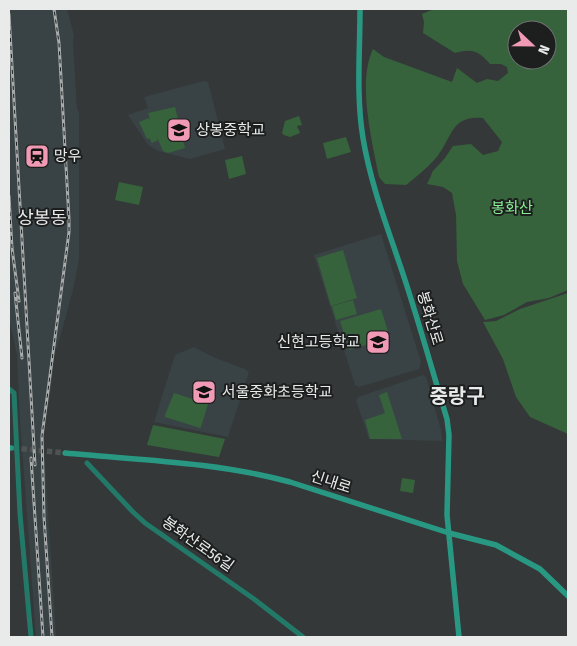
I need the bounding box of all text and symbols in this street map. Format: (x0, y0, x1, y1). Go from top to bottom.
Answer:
north arrow (507, 20, 557, 70)
text: N (534, 43, 553, 57)
school or university icon: 상봉중학교 (166, 117, 192, 143)
place label: 상봉중학교 (196, 121, 265, 139)
station icon: 망우 (24, 143, 50, 169)
place label: 망우 (54, 147, 82, 165)
park label: 봉화산 (491, 199, 533, 217)
district label: 상봉동 (17, 207, 67, 229)
street label: 봉화산로 (413, 289, 447, 347)
school or university icon: 신현고등학교 (365, 329, 391, 355)
place label: 신현고등학교 (277, 333, 360, 351)
school or university icon: 서울중화초등학교 (191, 379, 217, 405)
place label: 서울중화초등학교 (222, 383, 332, 401)
district label: 중랑구 (429, 384, 485, 408)
street label: 신내로 (309, 467, 353, 497)
street label: 봉화산로56길 (159, 513, 237, 575)

